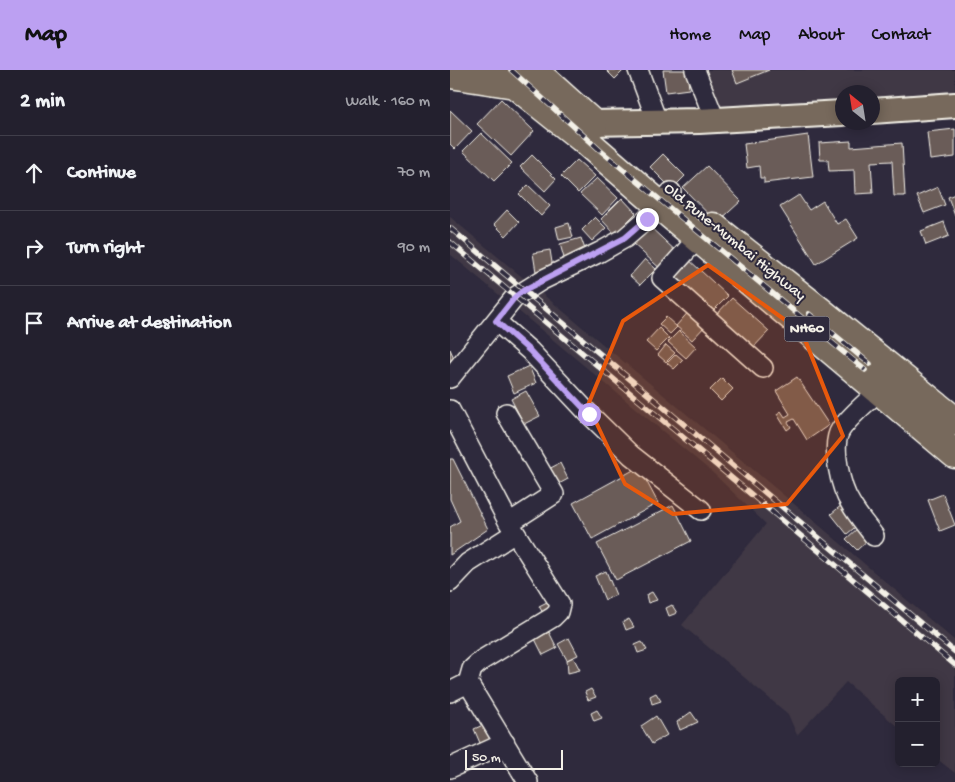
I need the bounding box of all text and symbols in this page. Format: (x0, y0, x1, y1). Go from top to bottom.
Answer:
text: Map (25, 21, 67, 50)
text: Home (669, 25, 711, 46)
text: Map (739, 25, 770, 46)
text: About (798, 25, 844, 46)
text: Contact (872, 25, 930, 46)
north arrow (835, 85, 880, 130)
text: 2 min (20, 90, 65, 115)
text: Walk · 160 m (345, 93, 430, 112)
icon: ahead (20, 159, 48, 187)
text: Continue (67, 162, 136, 185)
text: 70 m (397, 164, 430, 183)
street label: Old Pune-Mumbai Highway (659, 180, 809, 306)
route end (636, 208, 659, 231)
icon: right (20, 234, 48, 262)
text: Turn right (67, 237, 143, 260)
text: 90 m (398, 239, 430, 258)
icon: arrive (20, 309, 48, 337)
text: Arrive at destination (67, 312, 231, 335)
road number: NH60 (784, 316, 830, 342)
route start (578, 403, 601, 426)
map controls (895, 677, 940, 767)
button: + (895, 677, 940, 722)
button: − (895, 722, 940, 767)
scale bar (465, 747, 562, 770)
text: 50 m (472, 750, 501, 767)

